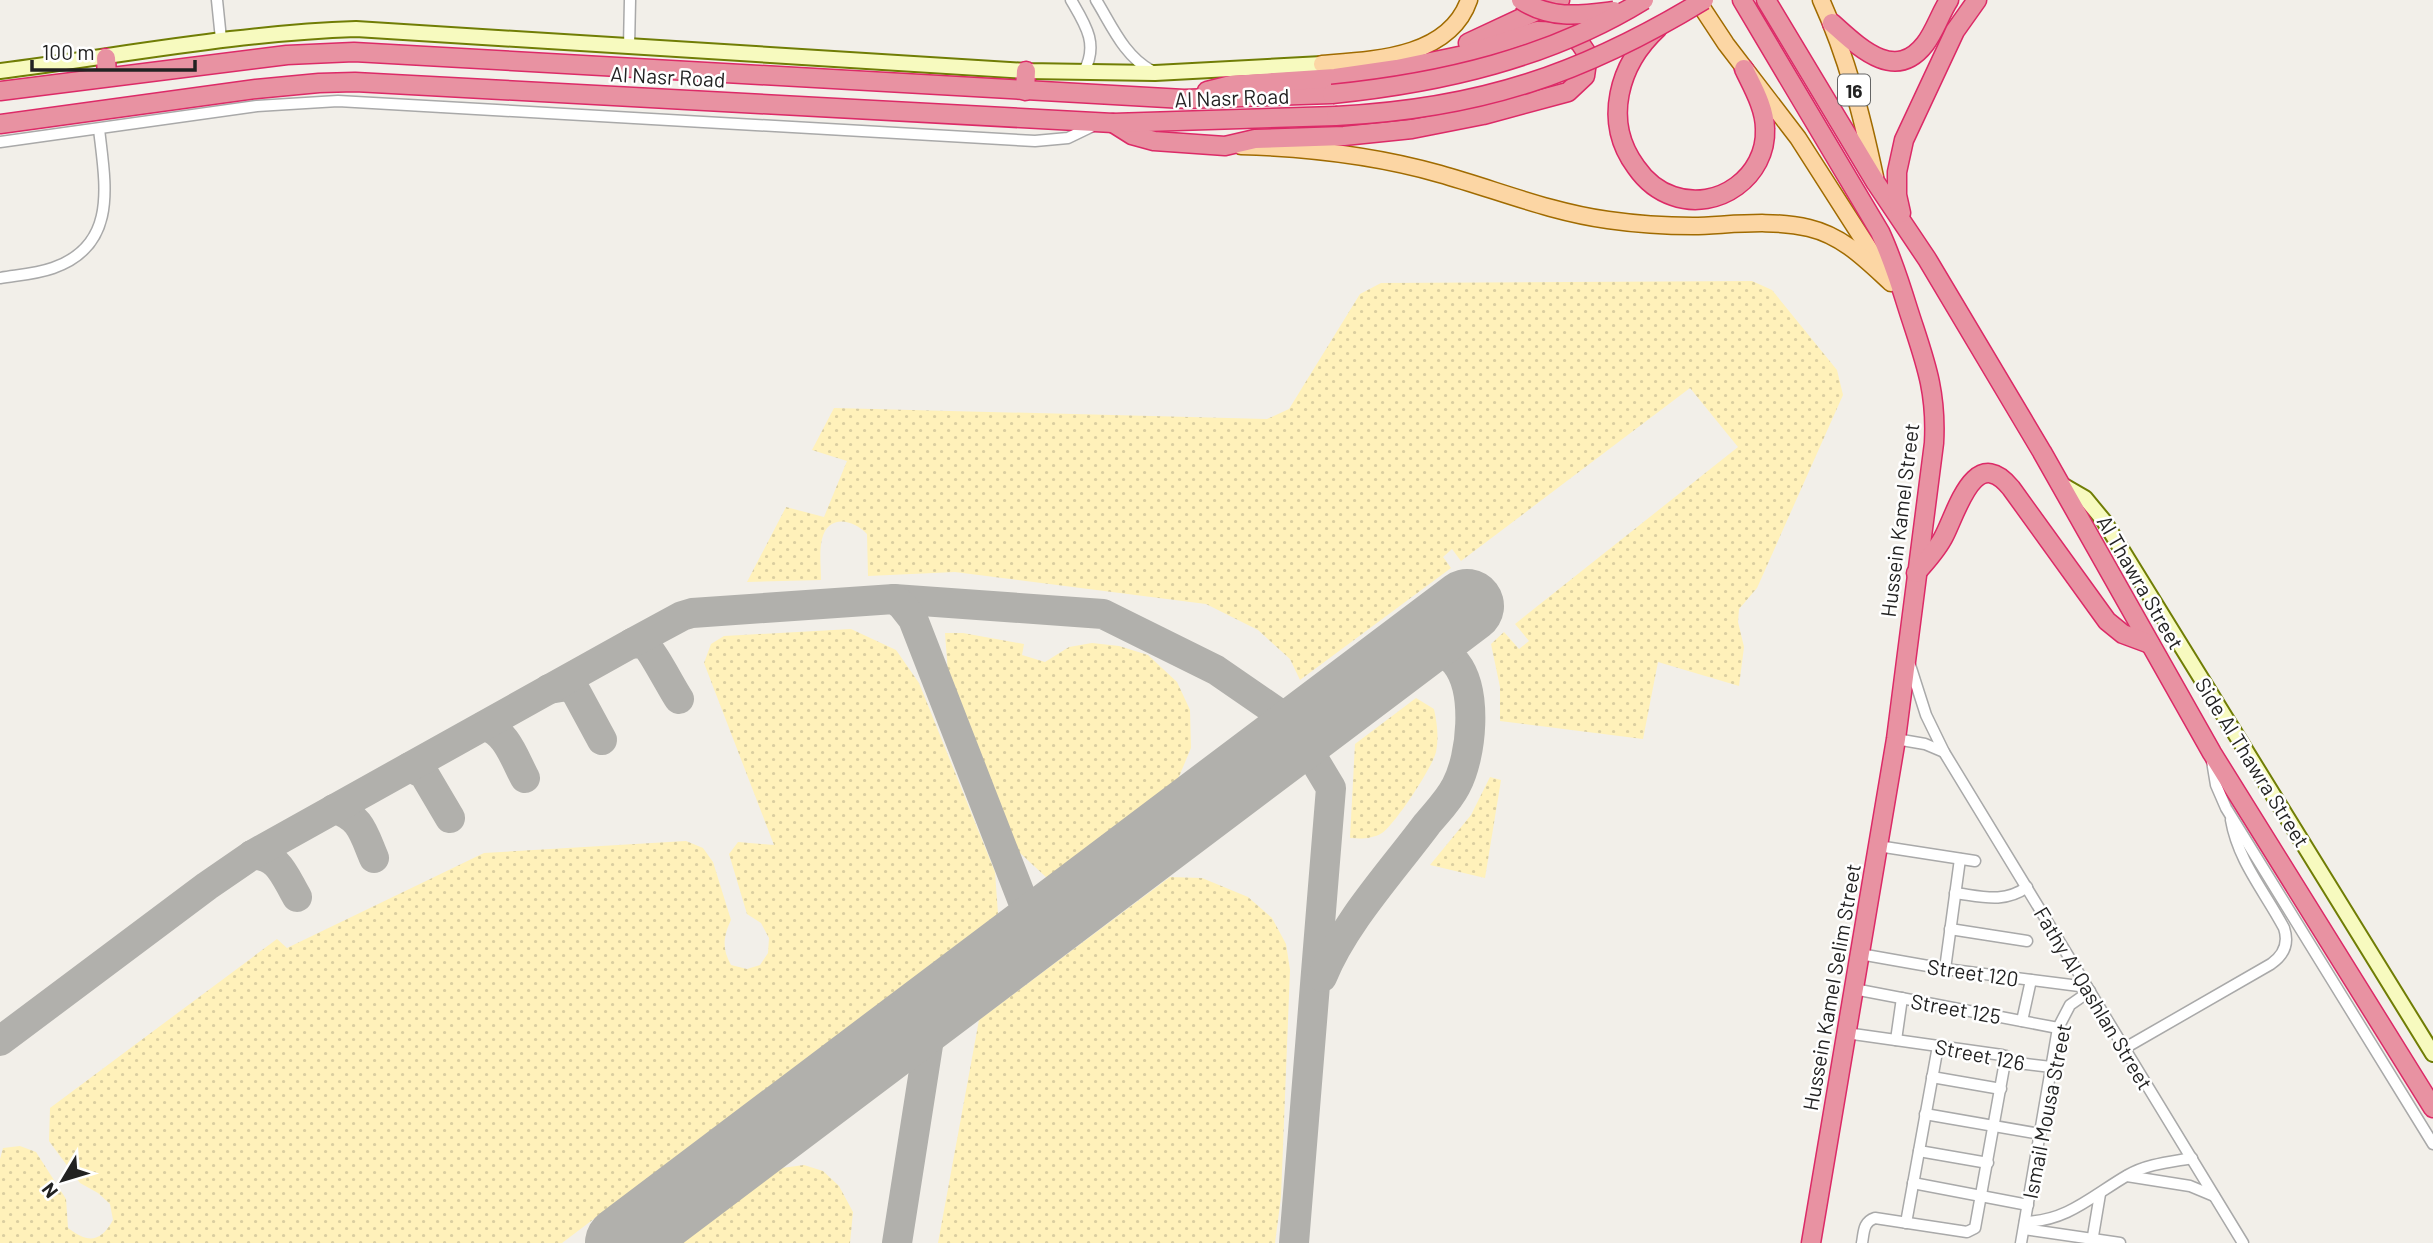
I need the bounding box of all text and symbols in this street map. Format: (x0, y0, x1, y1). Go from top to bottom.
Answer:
scale bar (32, 28, 194, 72)
text: 100 m (42, 39, 95, 64)
street label: Al Nasr Road (610, 61, 726, 91)
road number: 16 (1838, 74, 1870, 106)
street label: Al Nasr Road (1174, 82, 1290, 112)
street label: Hussein Kamel Street (1875, 422, 1923, 618)
street label: Al Thawra Street (2093, 511, 2189, 653)
street label: Side Al Thawra Street (2191, 673, 2315, 851)
street label: Hussein Kamel Selim Street (1797, 861, 1865, 1113)
street label: Fathy Al Qashlan Street (2030, 902, 2158, 1094)
street label: Street 120 (1926, 953, 2020, 991)
street label: Street 125 (1909, 988, 2003, 1028)
street label: Ismail Mousa Street (2017, 1021, 2075, 1201)
street label: Street 126 (1933, 1033, 2027, 1075)
north arrow (28, 1145, 98, 1215)
text: N (36, 1179, 62, 1203)

